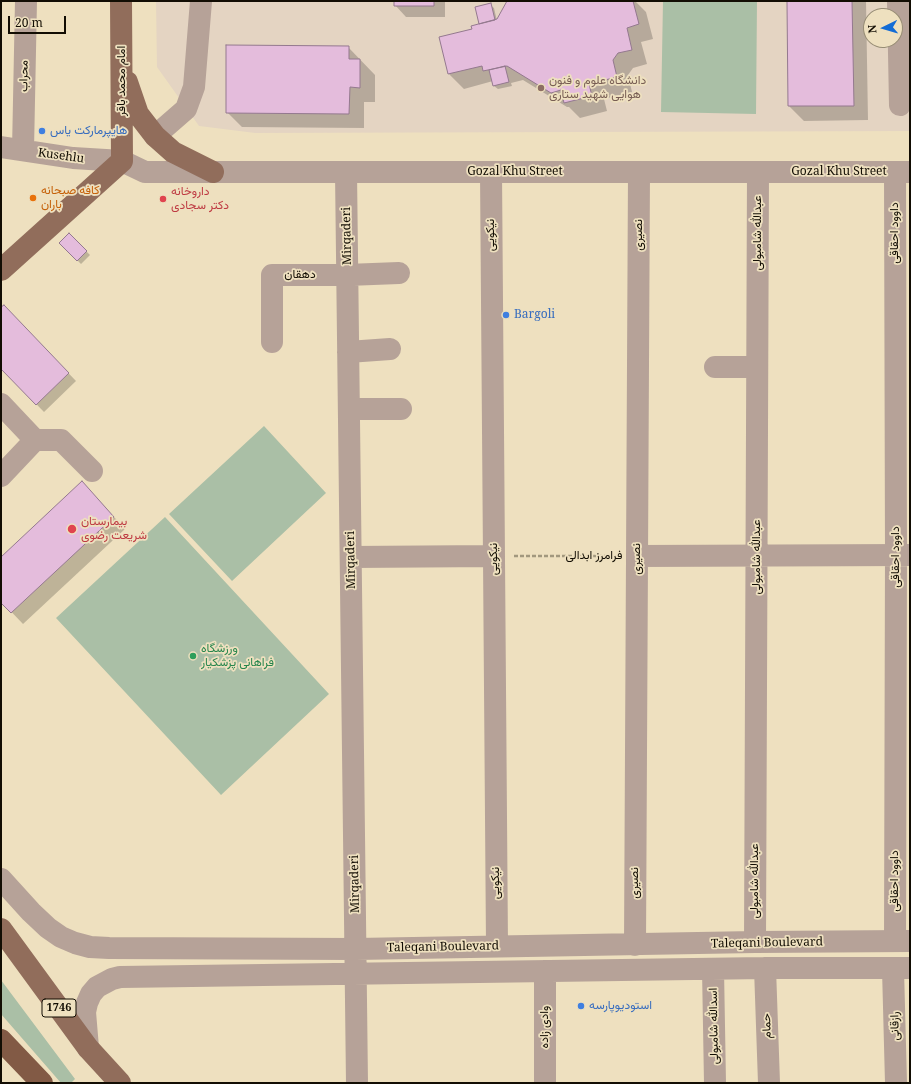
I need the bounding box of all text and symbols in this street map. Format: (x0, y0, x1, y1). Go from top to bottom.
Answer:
scale bar (10, 8, 68, 34)
north arrow (863, 8, 903, 48)
text: 20 m (15, 14, 43, 31)
text: N (864, 24, 879, 34)
street label: امام محمد باقر (115, 46, 129, 116)
street label: محراب (17, 60, 31, 92)
place label: دانشگاه علوم و فنون هوایی شهید ستاری (549, 74, 646, 102)
marker: دانشگاه علوم و فنون هوایی شهید ستاری (536, 83, 546, 93)
place label: هایپرمارکت یاس (50, 124, 127, 138)
marker: هایپرمارکت یاس (37, 126, 47, 136)
street label: Kusehlu (37, 146, 85, 166)
street label: Gozal Khu Street (467, 165, 563, 179)
street label: Gozal Khu Street (791, 165, 887, 179)
place label: کافه صبحانه باران (41, 184, 99, 212)
place label: داروخانه دکتر سجادی (171, 185, 229, 213)
marker: کافه صبحانه باران (28, 193, 38, 203)
marker: داروخانه دکتر سجادی (158, 194, 168, 204)
street label: عبدالله شامبولی (751, 196, 765, 270)
street label: داوود احقاقی (888, 202, 902, 264)
street label: Mirqaderi (339, 207, 355, 265)
street label: نیکویی (484, 219, 498, 251)
street label: نصیری (632, 219, 646, 251)
street label: دهقان (284, 268, 316, 282)
place label: Bargoli (514, 308, 555, 322)
marker: Bargoli (501, 310, 511, 320)
place label: بیمارستان شریعت رضوی (81, 515, 147, 543)
street label: عبدالله شامبولی (750, 520, 764, 594)
marker: بیمارستان شریعت رضوی (66, 523, 78, 535)
street label: داوود احقاقی (889, 526, 903, 588)
street label: Mirqaderi (343, 531, 359, 589)
street label: نیکویی (487, 543, 501, 575)
street label: نصیری (630, 543, 644, 575)
street label: فرامرز ابدالی (566, 549, 622, 563)
place label: ورزشگاه فراهانی پزشکیار (201, 642, 274, 670)
marker: ورزشگاه فراهانی پزشکیار (188, 651, 198, 661)
street label: عبدالله شامبولی (748, 844, 762, 918)
street label: داوود احقاقی (888, 850, 902, 912)
street label: Mirqaderi (347, 855, 363, 913)
street label: نیکویی (489, 867, 503, 899)
street label: نصیری (628, 867, 642, 899)
street label: Taleqani Boulevard (711, 935, 823, 951)
street label: Taleqani Boulevard (387, 939, 499, 955)
street label: اسدالله شامبولی (706, 988, 722, 1064)
road number: 1746 (42, 999, 76, 1017)
place label: استودیوپارسه (589, 999, 652, 1013)
marker: استودیوپارسه (576, 1001, 586, 1011)
street label: وادی زاده (538, 1006, 552, 1048)
street label: رازقانی (888, 1011, 902, 1041)
street label: حمام (759, 1013, 775, 1039)

